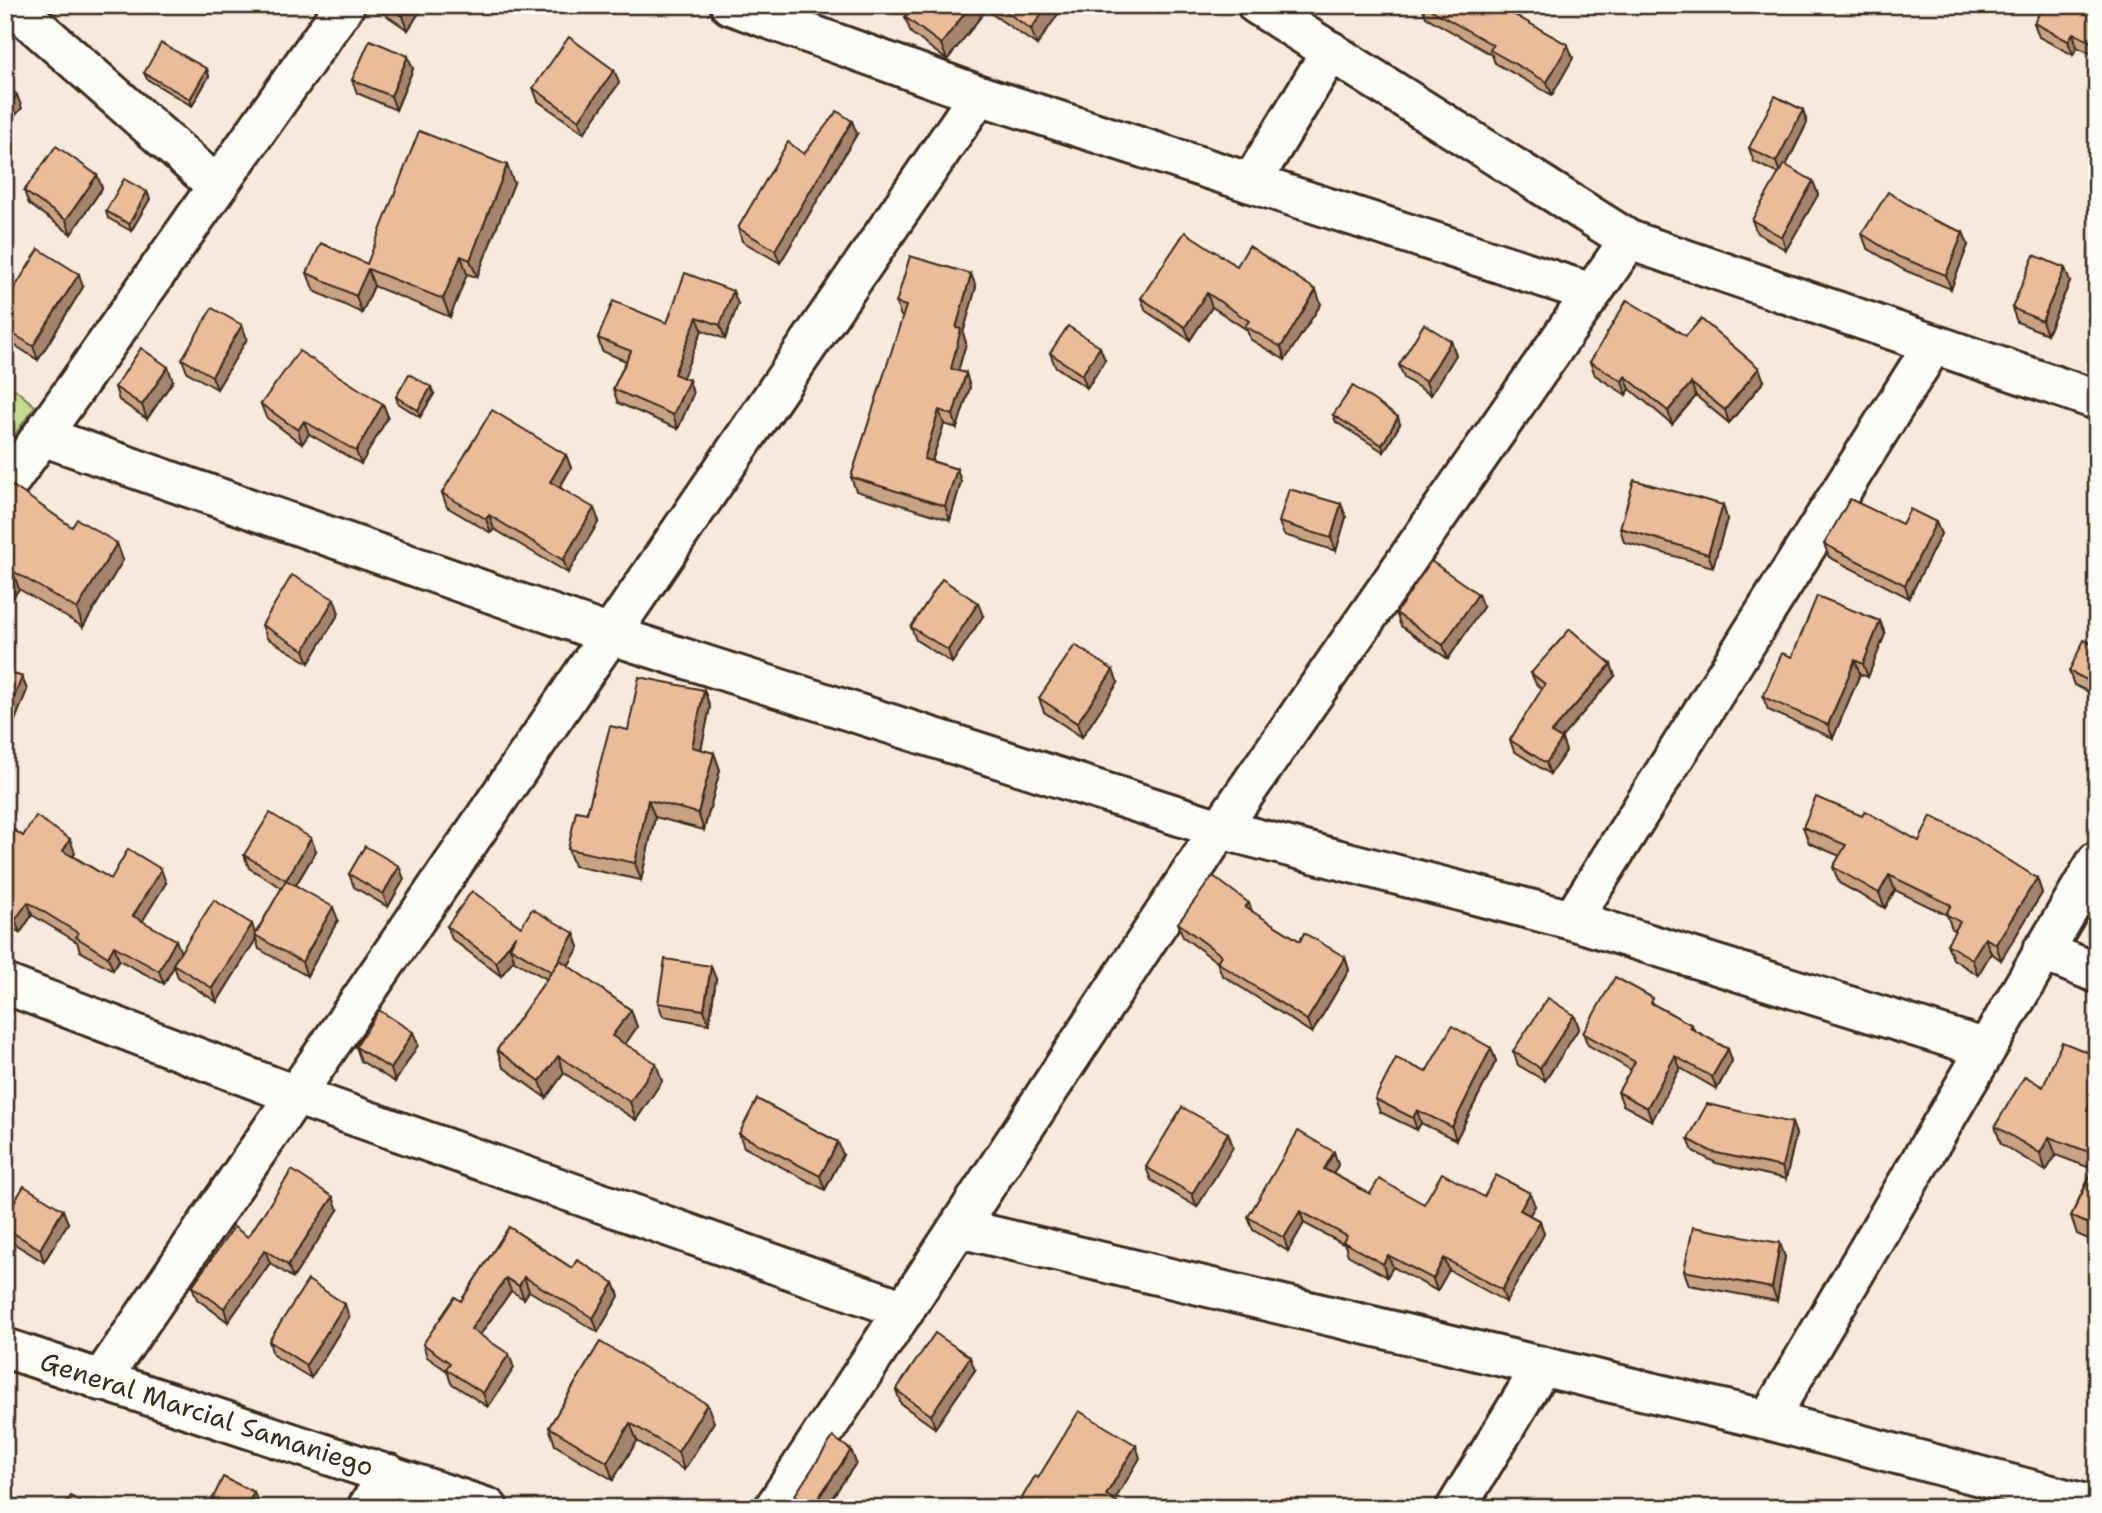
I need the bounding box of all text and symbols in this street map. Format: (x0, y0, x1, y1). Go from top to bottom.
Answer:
street label: General Marcial Samaniego (36, 1343, 378, 1484)

